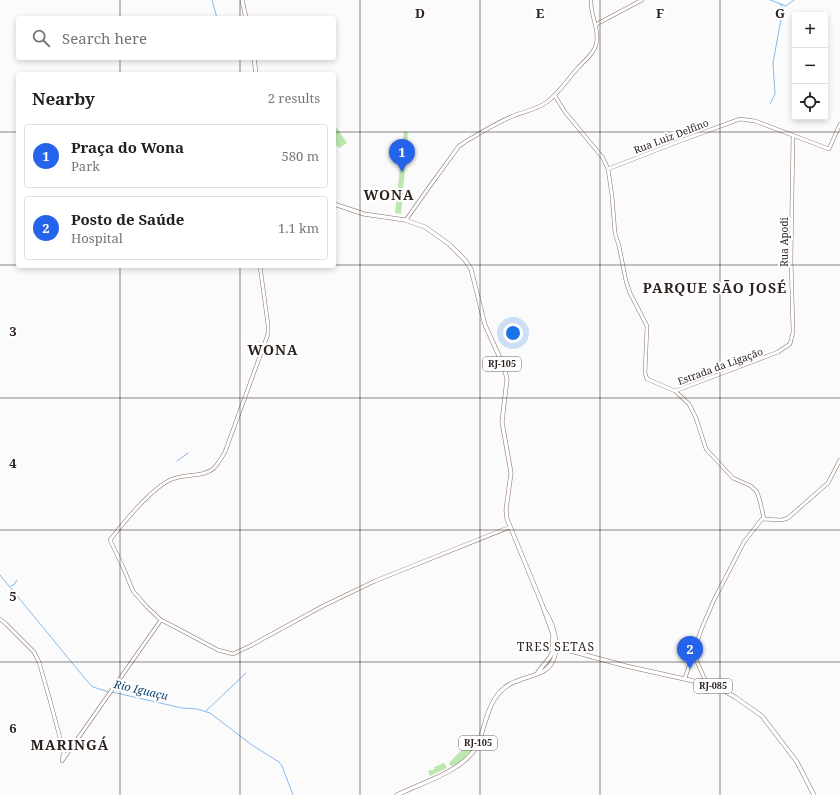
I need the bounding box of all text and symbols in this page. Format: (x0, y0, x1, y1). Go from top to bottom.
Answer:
text: D (415, 4, 425, 22)
text: E (536, 4, 545, 22)
text: F (656, 4, 664, 22)
text: G (775, 4, 785, 22)
map controls (792, 12, 828, 120)
button: + (792, 12, 828, 48)
search box (16, 16, 336, 60)
icon: search (30, 27, 52, 49)
text: Search here (62, 28, 147, 48)
button: − (792, 48, 828, 84)
button: locate (792, 84, 828, 120)
text: Nearby (32, 87, 95, 110)
text: 2 results (268, 89, 320, 107)
street label: Rua Luiz Delfino (632, 115, 711, 157)
text: Praça do Wona (71, 137, 184, 157)
pin: 1 (389, 139, 415, 172)
text: 1 (42, 147, 50, 165)
text: 580 m (282, 147, 319, 165)
text: Park (71, 157, 100, 175)
district label: WONA (363, 185, 415, 204)
text: Posto de Saúde (71, 209, 184, 229)
street label: Rua Apodi (777, 216, 791, 267)
text: 2 (42, 219, 50, 237)
text: 1.1 km (278, 219, 319, 237)
text: Hospital (71, 229, 123, 247)
district label: PARQUE SÃO JOSÉ (643, 278, 787, 297)
text: 3 (9, 322, 17, 340)
your location (503, 323, 523, 343)
district label: WONA (247, 340, 299, 359)
street label: Estrada da Ligação (675, 344, 765, 388)
road number: RJ-105 (483, 357, 521, 371)
text: 4 (9, 454, 17, 472)
text: 5 (9, 587, 17, 605)
pin: 2 (677, 636, 703, 669)
district label: TRES SETAS (517, 638, 595, 655)
water label: Rio Iguaçu (112, 676, 170, 703)
road number: RJ-085 (694, 679, 732, 693)
text: 6 (9, 719, 17, 737)
district label: MARINGÁ (31, 735, 109, 754)
road number: RJ-105 (459, 736, 497, 750)

